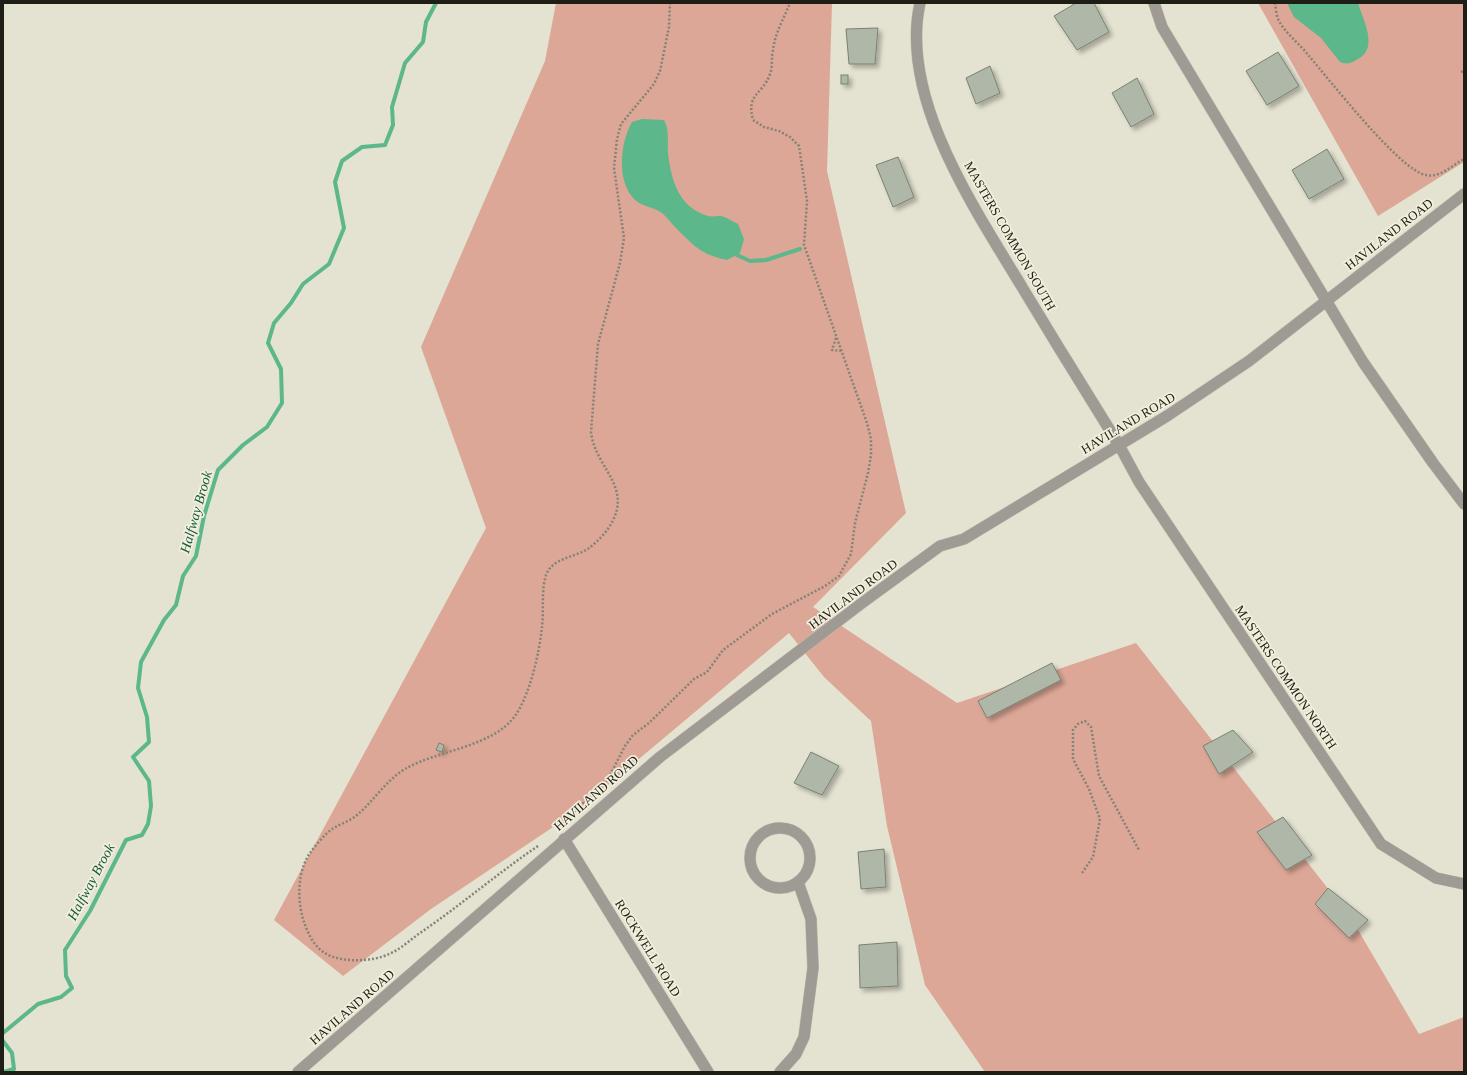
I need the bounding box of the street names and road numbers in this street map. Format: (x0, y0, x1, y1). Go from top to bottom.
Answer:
street label: MASTERS COMMON SOUTH (961, 159, 1059, 313)
street label: HAVILAND ROAD (1342, 195, 1436, 273)
street label: HAVILAND ROAD (1078, 389, 1178, 457)
street label: HAVILAND ROAD (806, 556, 900, 632)
street label: MASTERS COMMON NORTH (1232, 602, 1340, 752)
street label: HAVILAND ROAD (551, 752, 641, 834)
street label: ROCKWELL ROAD (612, 897, 684, 999)
street label: HAVILAND ROAD (307, 966, 397, 1048)

